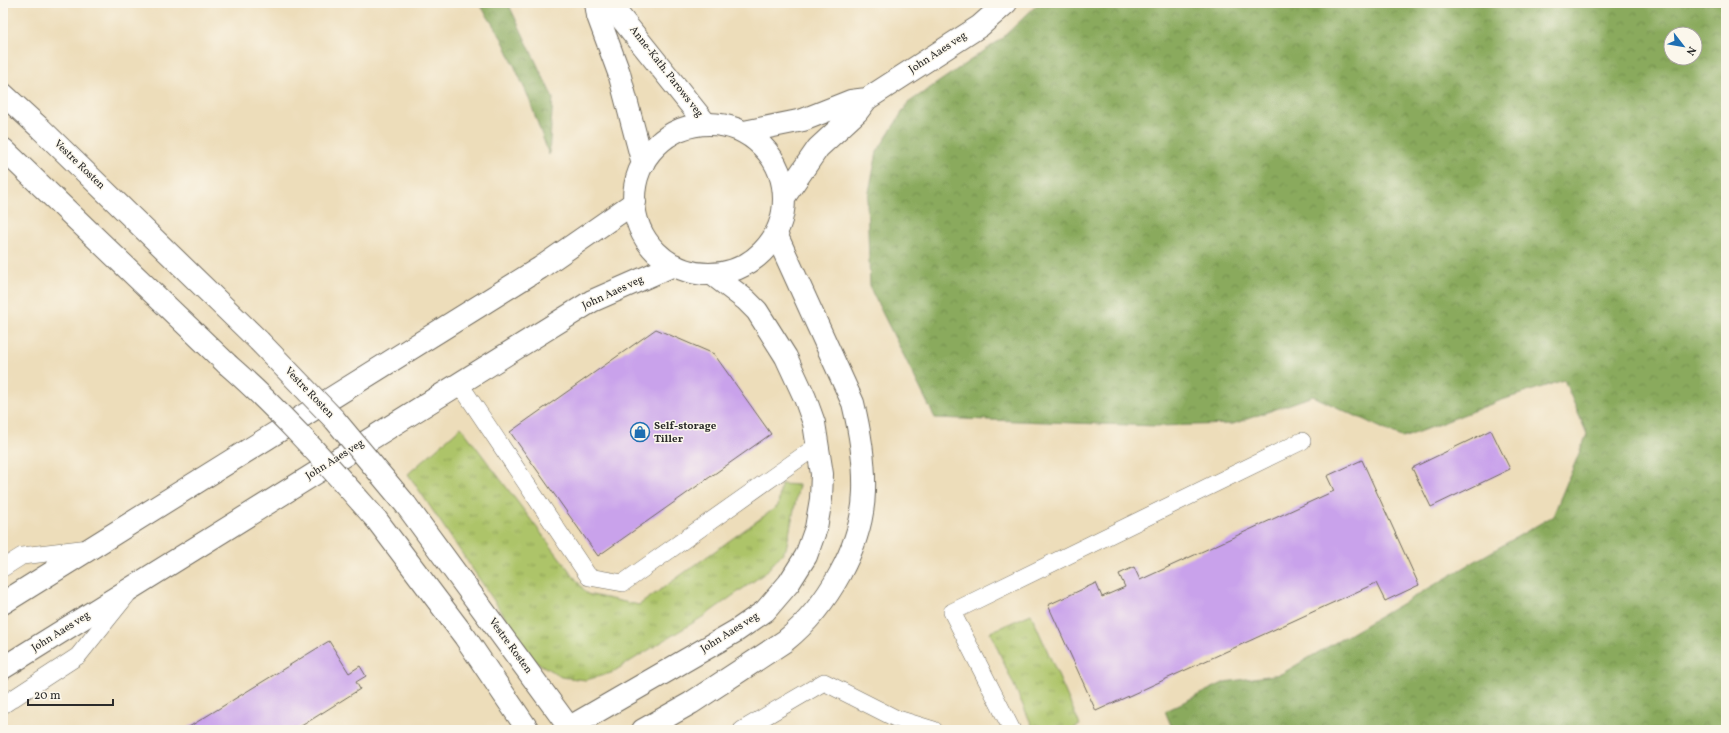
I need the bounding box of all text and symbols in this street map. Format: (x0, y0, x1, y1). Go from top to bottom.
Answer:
street label: Anne-Kath. Parows veg (626, 23, 707, 121)
north arrow (1663, 26, 1703, 66)
street label: John Aaes veg (906, 28, 970, 77)
text: N (1682, 43, 1699, 58)
street label: Vestre Rosten (50, 137, 108, 194)
street label: John Aaes veg (580, 272, 647, 314)
street label: Vestre Rosten (281, 364, 338, 422)
place label: Self-storage Tiller (654, 419, 717, 447)
shop icon: Self-storage Tiller (629, 421, 651, 443)
street label: John Aaes veg (303, 436, 367, 484)
street label: John Aaes veg (29, 608, 93, 656)
street label: John Aaes veg (698, 609, 762, 657)
street label: Vestre Rosten (485, 615, 536, 677)
scale bar (28, 681, 113, 707)
text: 20 m (34, 688, 61, 704)

